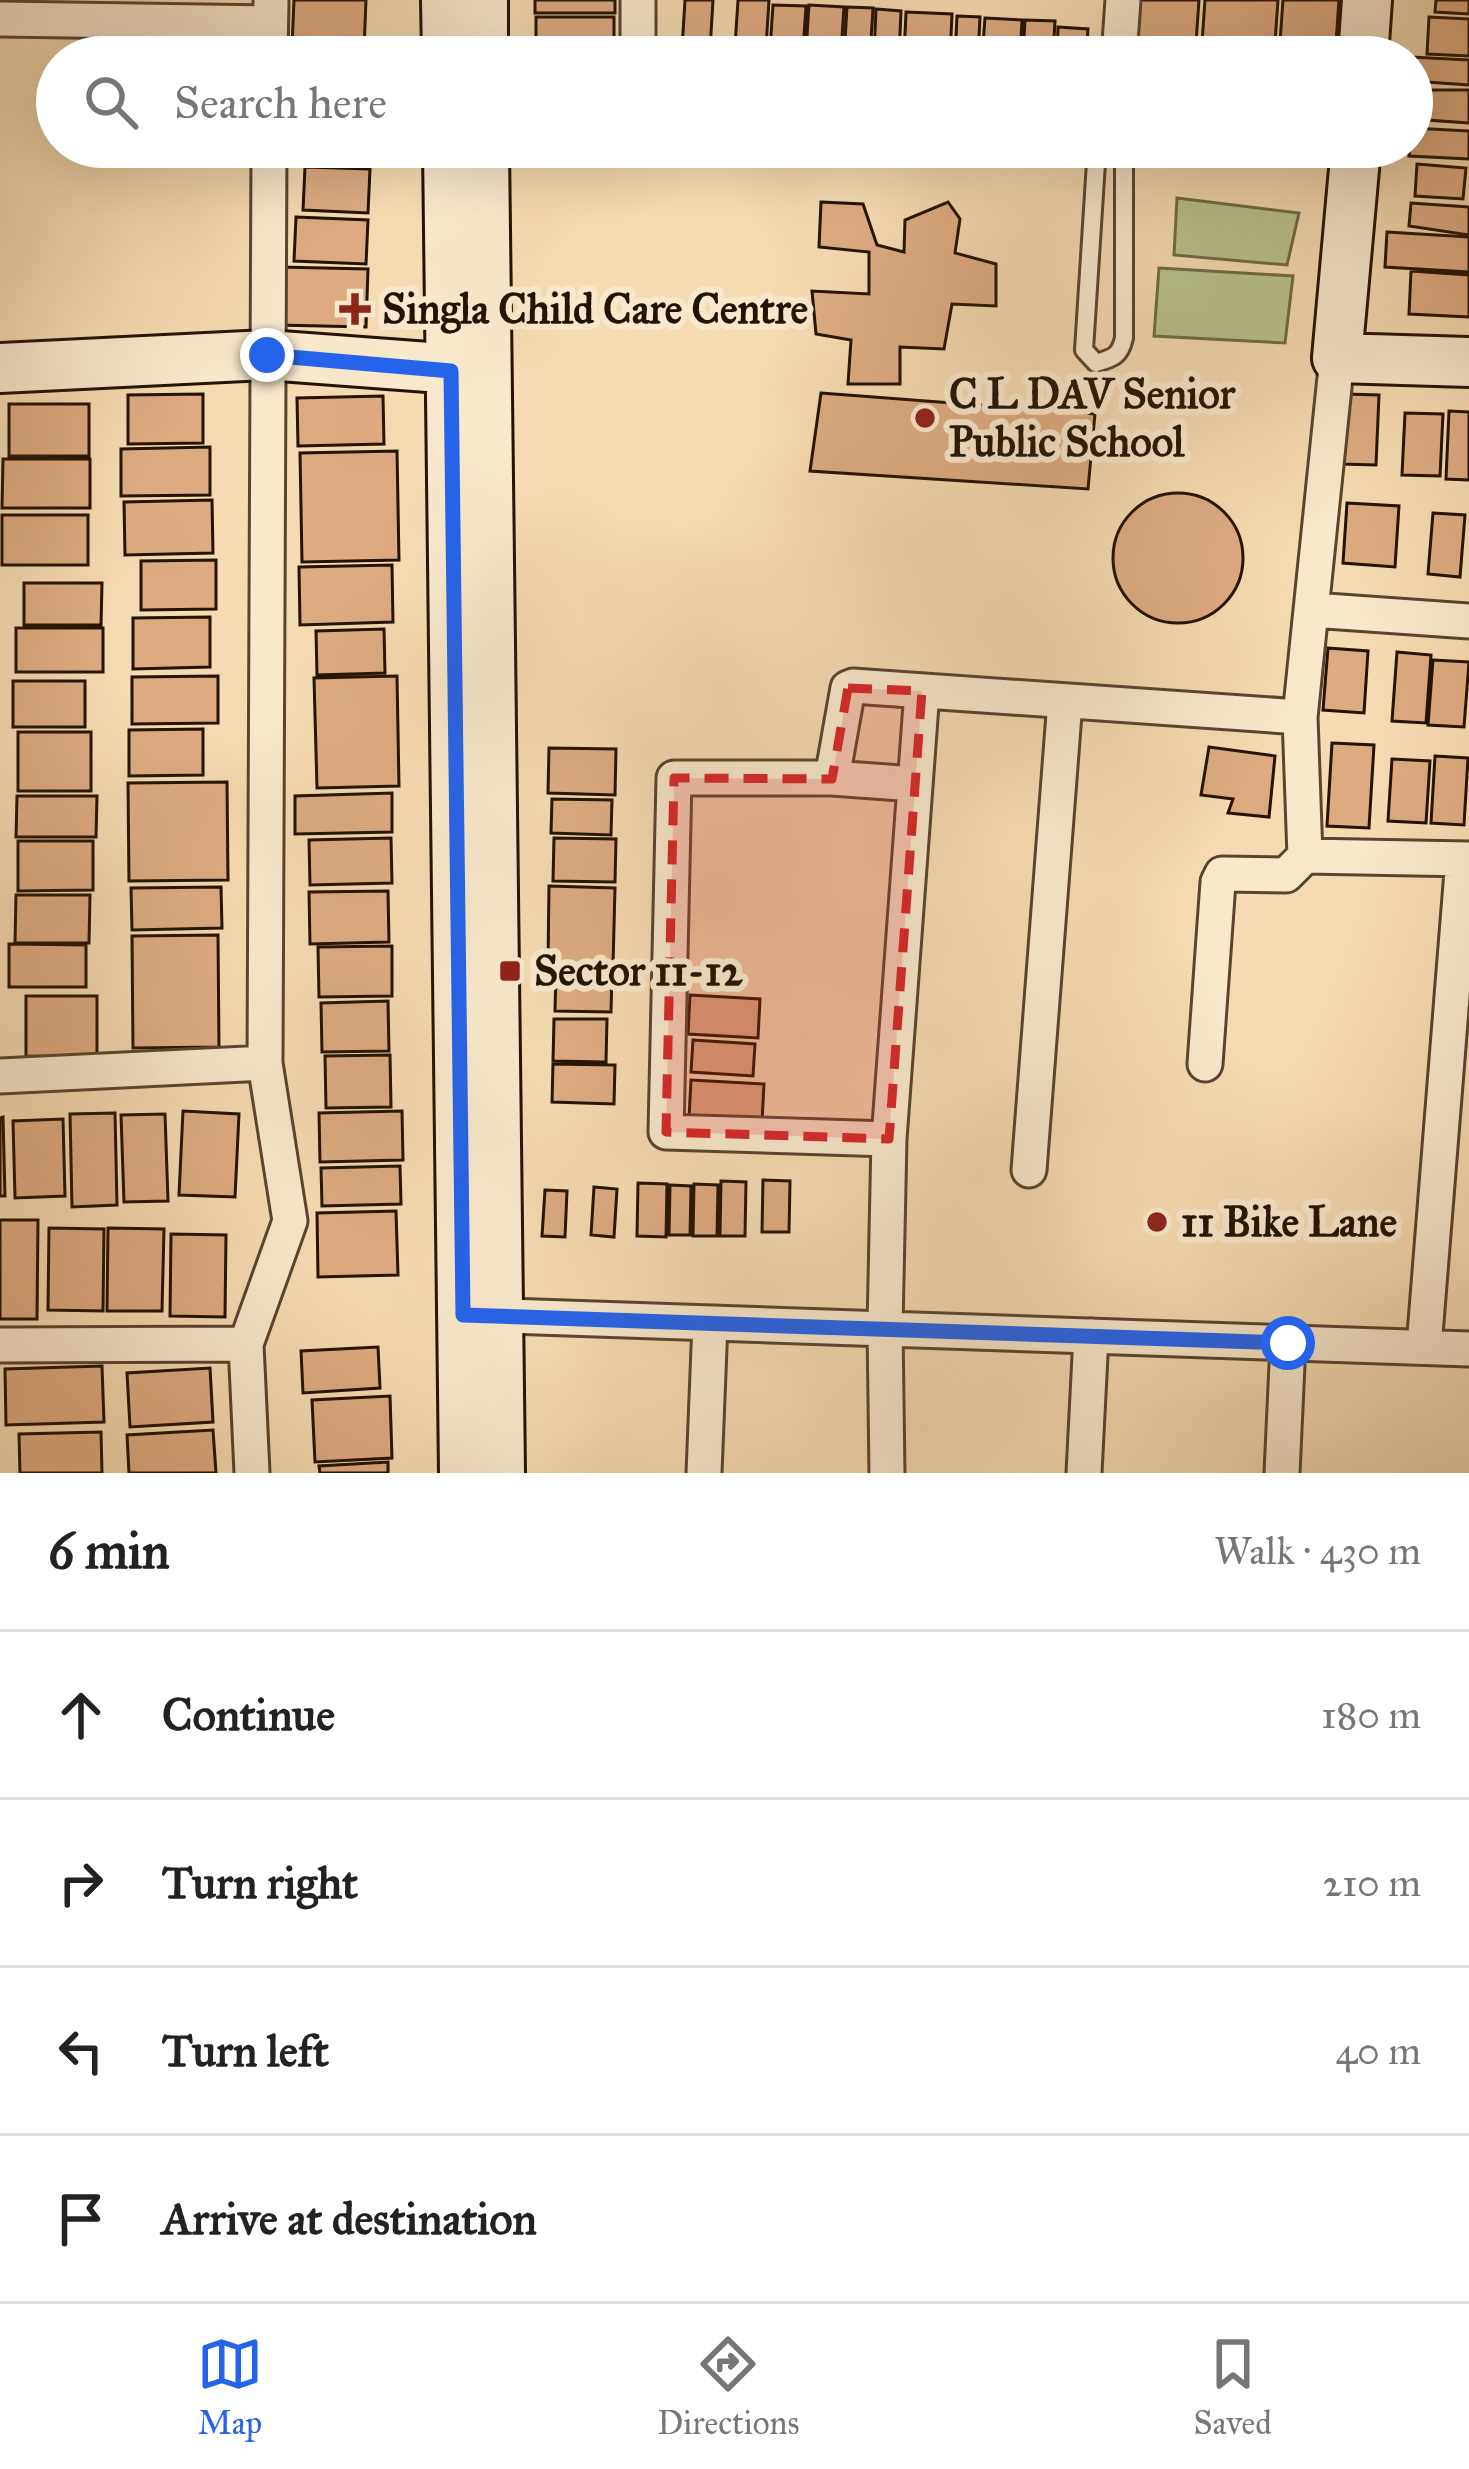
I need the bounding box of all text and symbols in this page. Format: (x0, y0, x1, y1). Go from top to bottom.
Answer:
search box (36, 36, 1433, 168)
icon: search (78, 69, 144, 135)
text: Search here (174, 75, 387, 130)
place label: Singla Child Care Centre (382, 283, 808, 335)
marker: Singla Child Care Centre (339, 293, 371, 325)
route end (240, 328, 294, 382)
place label: C L DAV Senior Public School (949, 368, 1237, 468)
marker: C L DAV Senior Public School (912, 405, 938, 431)
place label: Sector 11-12 (534, 945, 743, 997)
marker: Sector 11-12 (497, 958, 523, 984)
place label: 11 Bike Lane (1181, 1196, 1397, 1248)
marker: 11 Bike Lane (1144, 1209, 1170, 1235)
route start (1261, 1316, 1315, 1370)
text: 6 min (48, 1520, 170, 1582)
text: Walk · 430 m (1214, 1527, 1421, 1575)
icon: ahead (48, 1682, 114, 1748)
text: Continue (162, 1687, 335, 1742)
text: 180 m (1321, 1691, 1421, 1739)
icon: right (48, 1850, 114, 1916)
text: Turn right (162, 1855, 358, 1910)
text: 210 m (1323, 1859, 1421, 1907)
icon: left (48, 2018, 114, 2084)
text: Turn left (162, 2023, 329, 2078)
text: 40 m (1335, 2027, 1421, 2075)
icon: arrive (48, 2186, 114, 2252)
text: Arrive at destination (162, 2191, 537, 2246)
tab: Map (197, 2331, 263, 2443)
tab: Directions (657, 2331, 799, 2443)
tab: Saved (1194, 2331, 1272, 2443)

